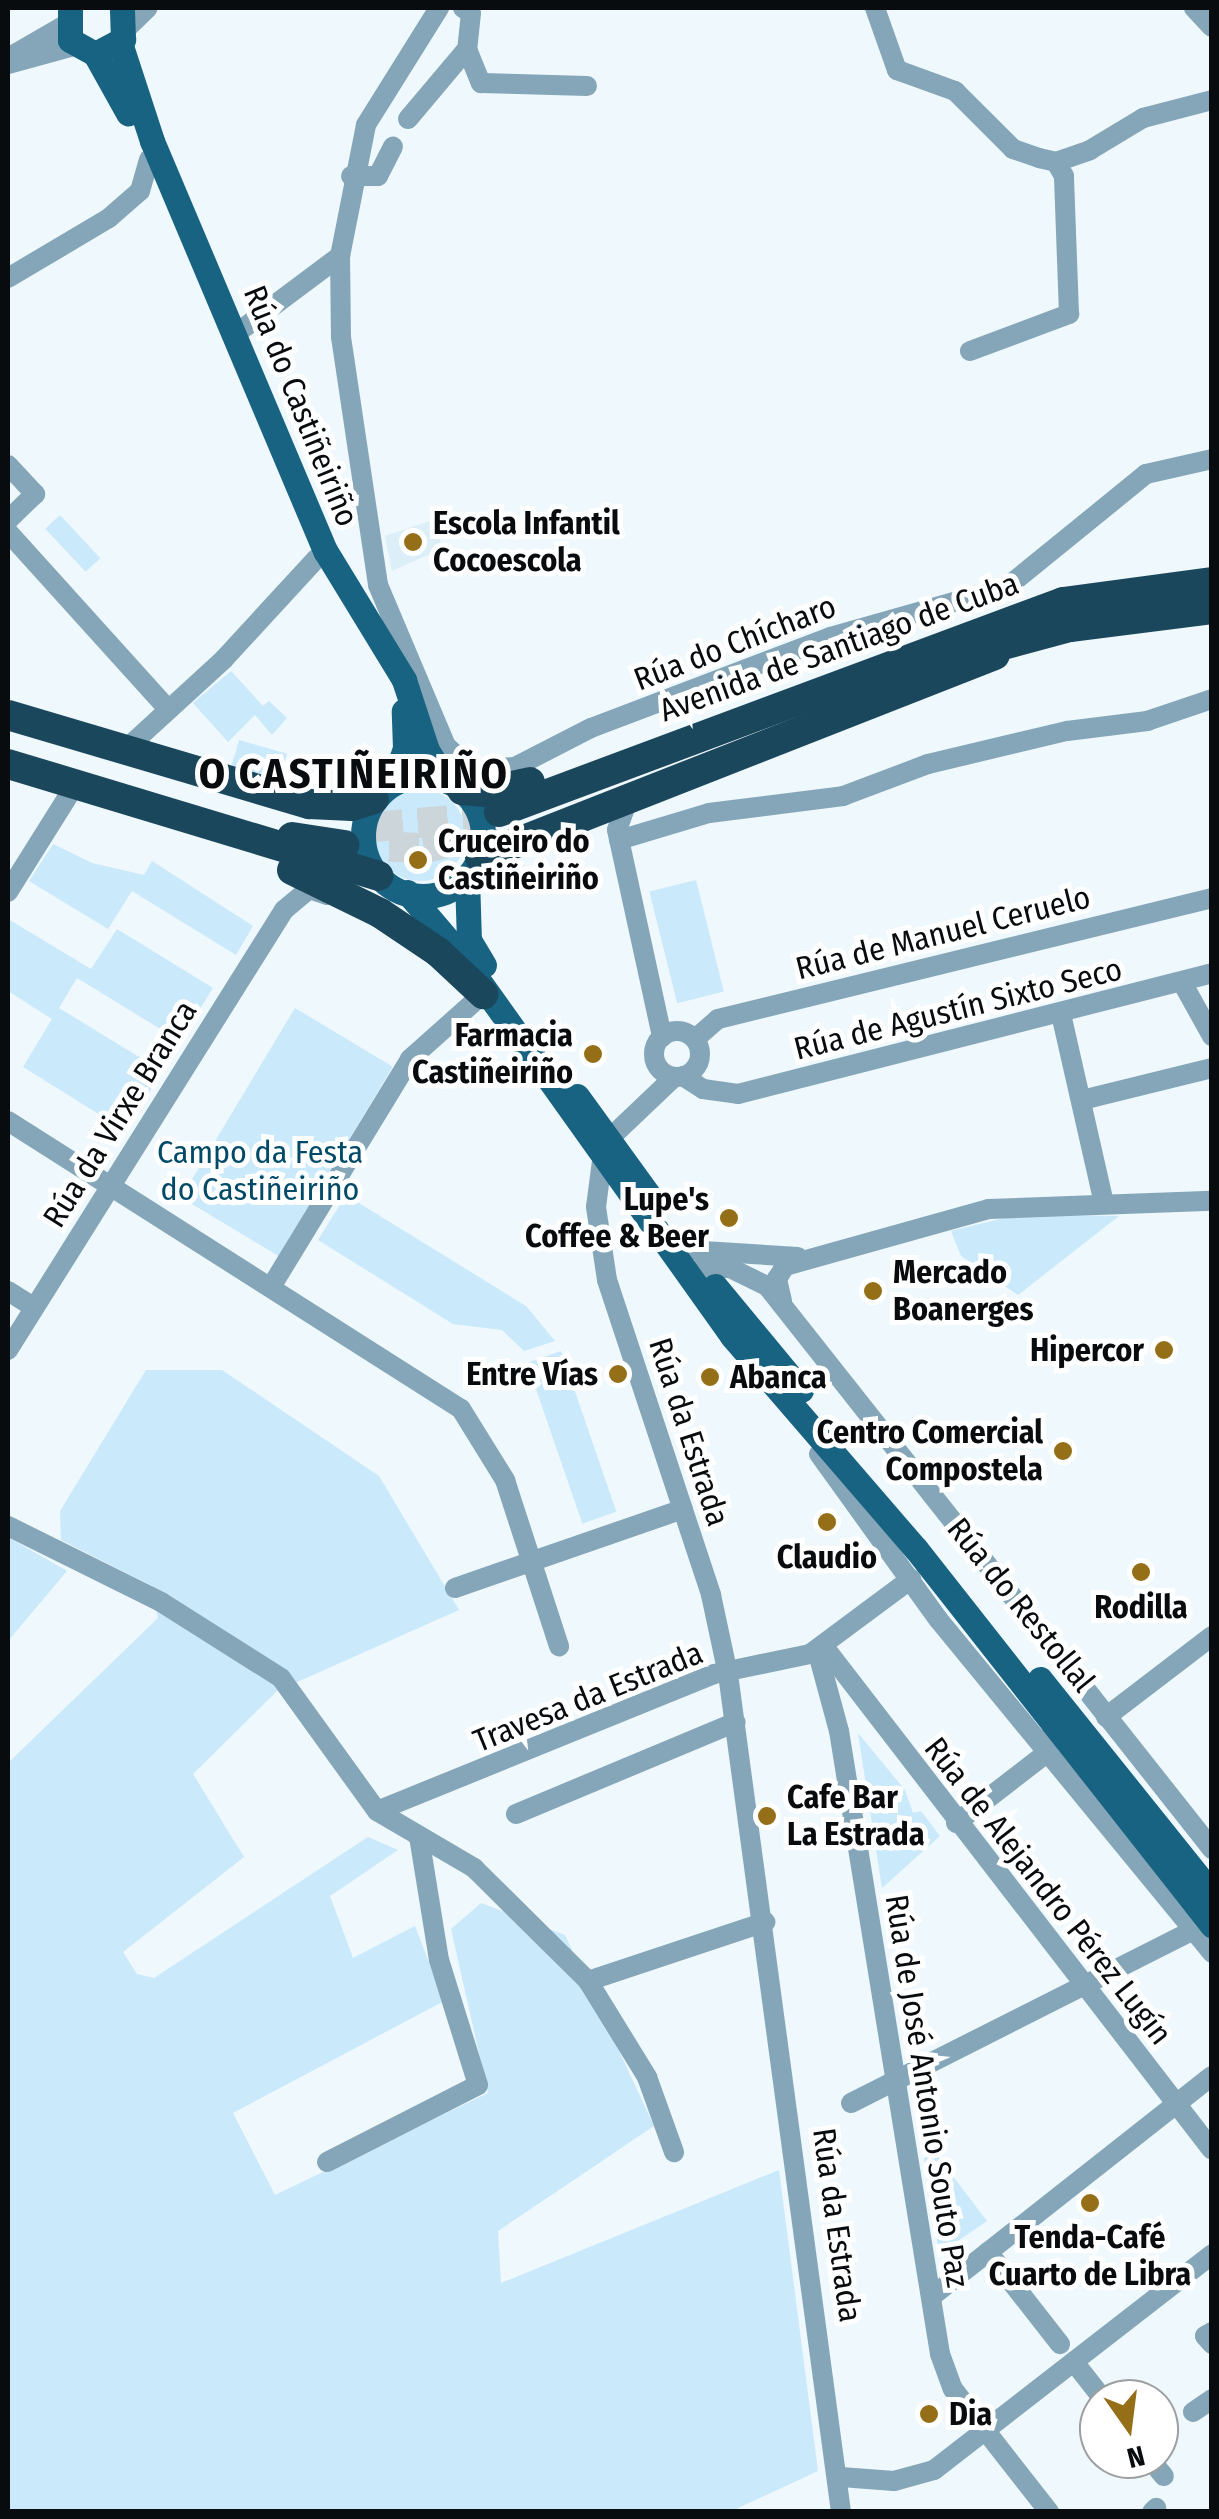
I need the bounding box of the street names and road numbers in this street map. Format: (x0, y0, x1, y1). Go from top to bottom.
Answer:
street label: Rúa do Castiñeiriño (235, 280, 367, 532)
street label: Avenida de Santiago de Cuba (654, 564, 1024, 730)
street label: Rúa do Chícharo (629, 587, 841, 699)
street label: Rúa de Manuel Ceruelo (792, 878, 1094, 988)
street label: Rúa de Agustín Sixto Seco (790, 950, 1126, 1068)
street label: Rúa da Virxe Branca (35, 994, 205, 1234)
street label: Rúa da Estrada (641, 1333, 737, 1531)
street label: Rúa do Restollal (939, 1510, 1103, 1700)
street label: Travesa da Estrada (468, 1634, 708, 1760)
street label: Rúa de Alejandro Pérez Lugín (916, 1730, 1180, 2052)
street label: Rúa de José Antonio Souto Paz (877, 1892, 977, 2290)
street label: Rúa da Estrada (804, 2126, 870, 2324)

